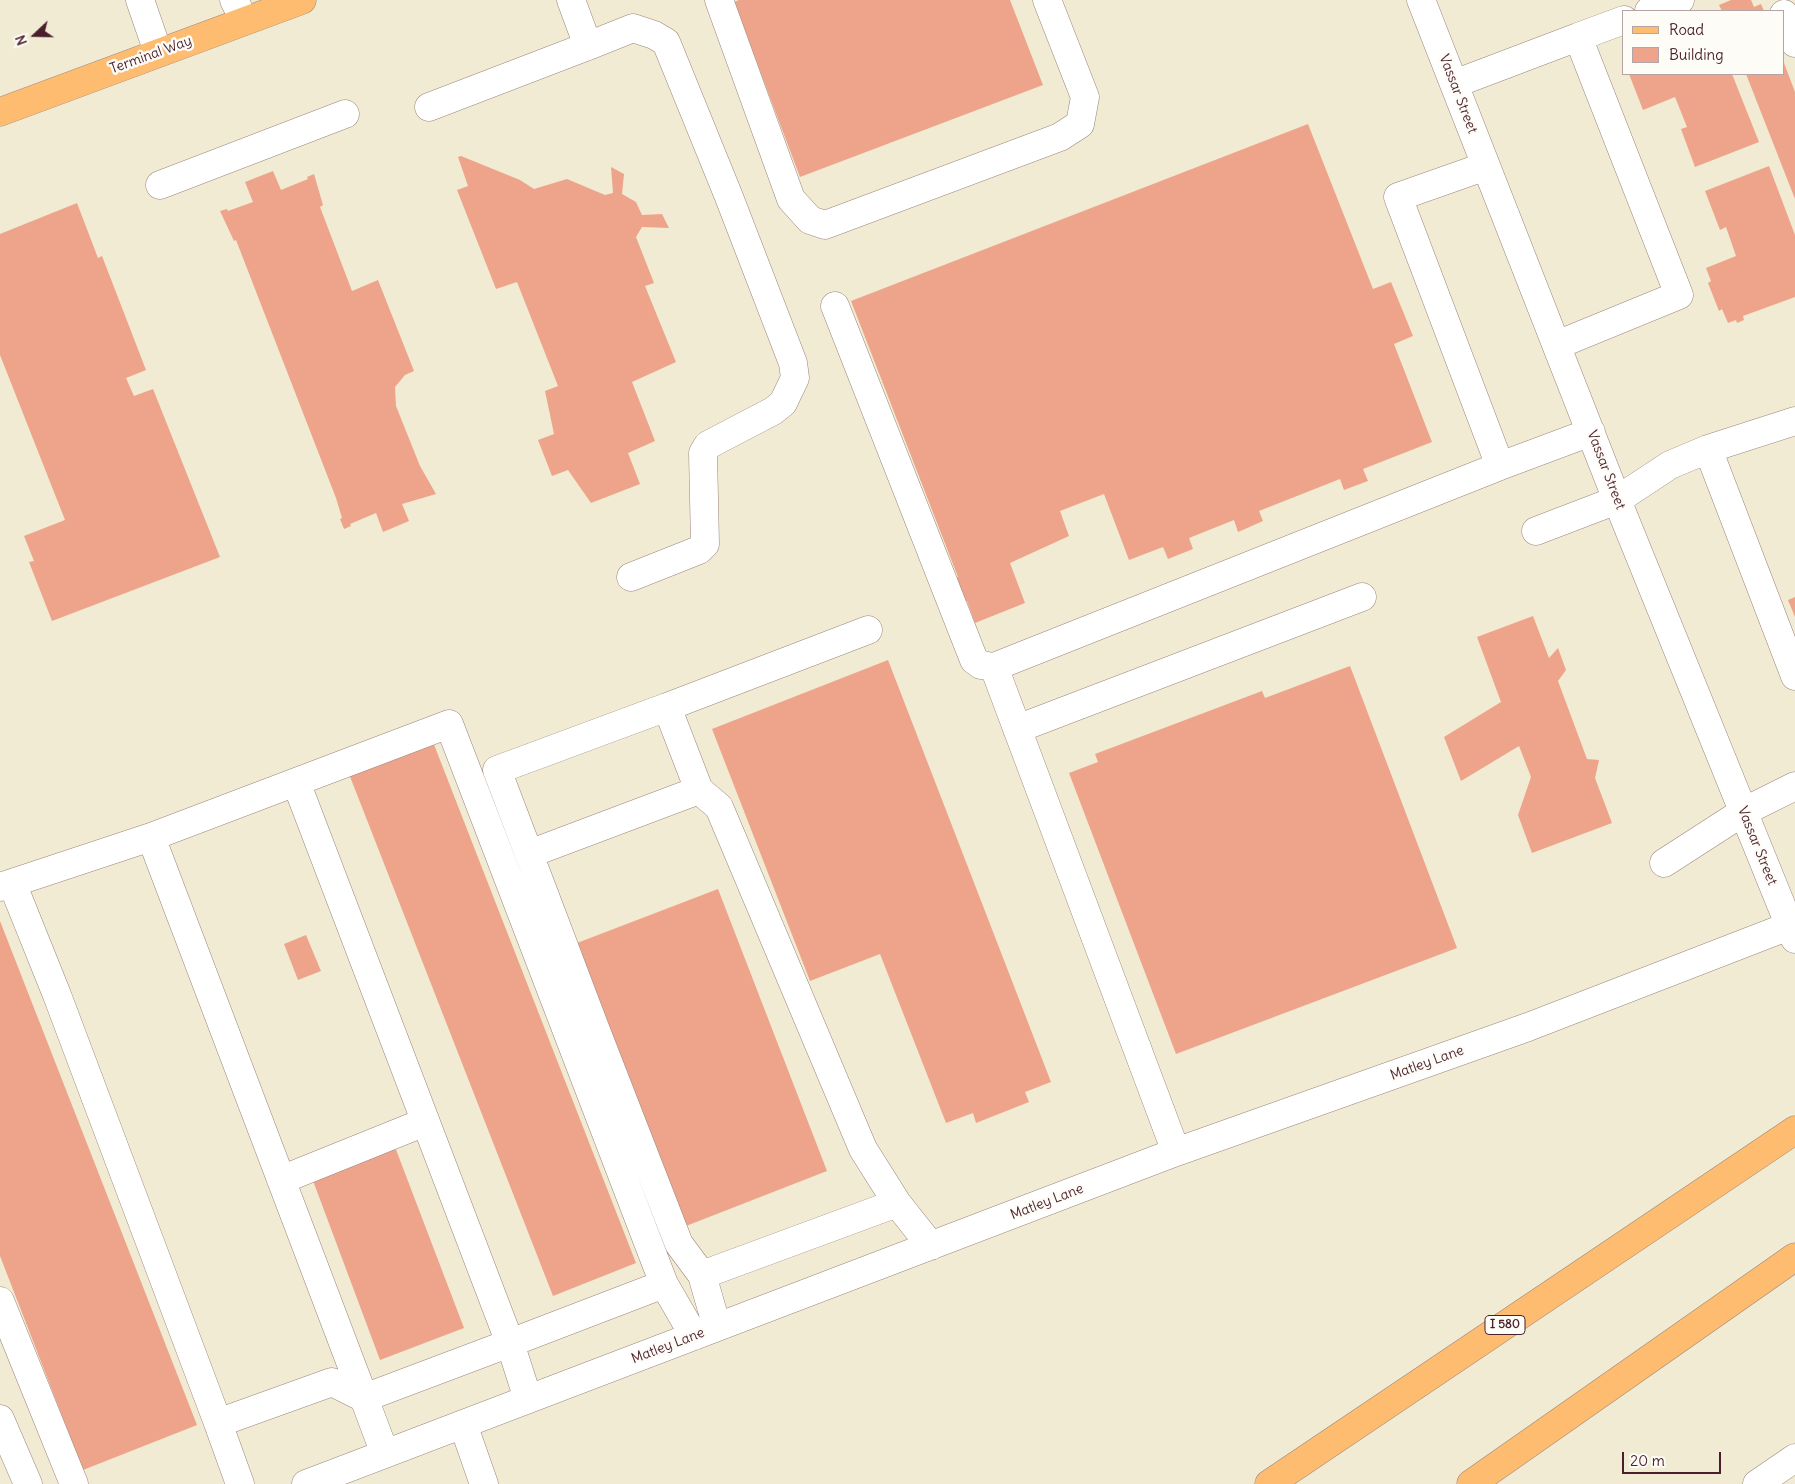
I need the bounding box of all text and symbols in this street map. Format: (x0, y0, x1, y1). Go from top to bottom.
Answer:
north arrow (10, 10, 60, 60)
legend (1622, 10, 1785, 75)
text: Road (1669, 20, 1704, 39)
street label: Terminal Way (108, 32, 194, 78)
text: N (11, 33, 31, 48)
text: Building (1669, 45, 1724, 64)
street label: Vassar Street (1435, 52, 1481, 136)
street label: Vassar Street (1583, 428, 1629, 512)
street label: Vassar Street (1734, 804, 1780, 888)
street label: Matley Lane (1388, 1042, 1466, 1084)
street label: Matley Lane (1008, 1180, 1086, 1224)
road number: I 580 (1485, 1316, 1525, 1334)
street label: Matley Lane (629, 1324, 707, 1368)
scale bar (1625, 1442, 1724, 1474)
text: 20 m (1630, 1451, 1665, 1470)

